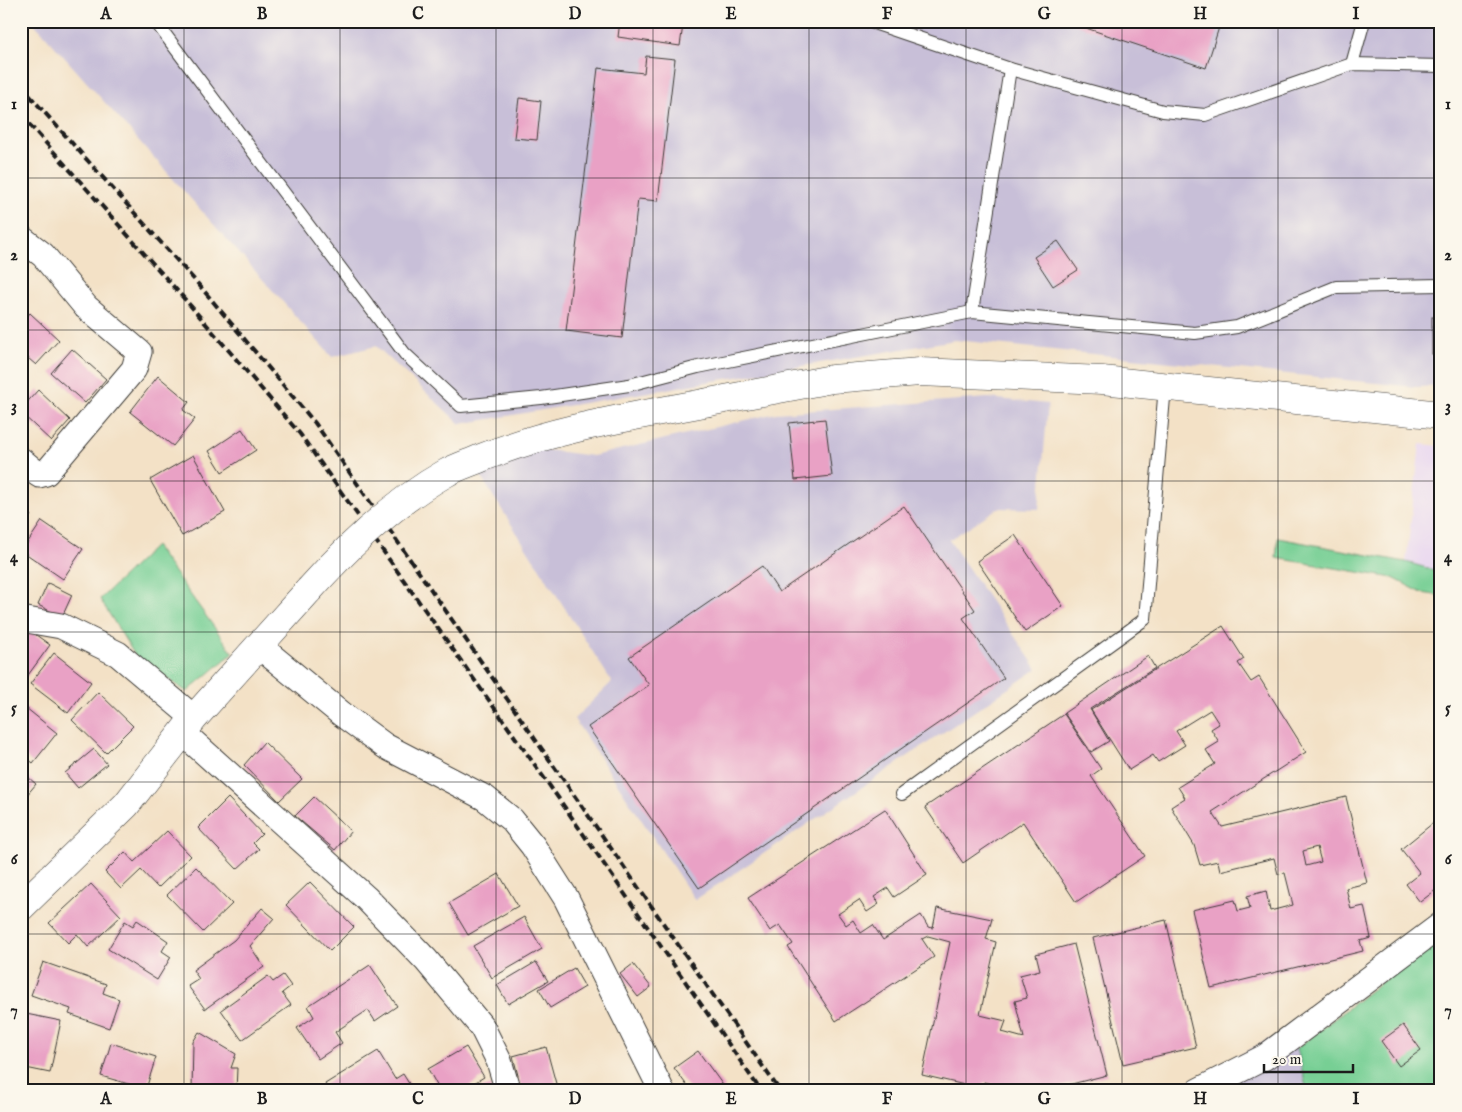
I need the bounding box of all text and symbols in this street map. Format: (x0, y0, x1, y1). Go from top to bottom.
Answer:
text: A (100, 5, 113, 25)
text: B (257, 5, 268, 25)
text: C (412, 5, 424, 25)
text: D (569, 5, 582, 25)
text: E (725, 5, 737, 25)
text: F (882, 5, 893, 25)
text: G (1038, 5, 1051, 25)
text: H (1193, 5, 1207, 25)
text: I (1353, 5, 1360, 25)
text: 1 (11, 95, 17, 115)
text: 1 (1445, 95, 1451, 115)
text: 2 (10, 246, 18, 266)
text: 2 (1444, 246, 1452, 266)
text: 3 (11, 397, 17, 417)
text: 3 (1445, 397, 1451, 417)
text: 4 (10, 548, 19, 568)
text: 4 (1444, 548, 1453, 568)
text: 5 (11, 699, 17, 719)
text: 5 (1445, 699, 1451, 719)
text: 6 (11, 850, 19, 870)
text: 6 (1445, 850, 1453, 870)
text: 7 (10, 1001, 18, 1021)
text: 7 (1444, 1001, 1452, 1021)
scale bar (1264, 1042, 1353, 1074)
text: 20 m (1272, 1050, 1302, 1069)
text: A (100, 1090, 113, 1110)
text: B (257, 1090, 268, 1110)
text: C (412, 1090, 424, 1110)
text: D (569, 1090, 582, 1110)
text: E (725, 1090, 737, 1110)
text: F (882, 1090, 893, 1110)
text: G (1038, 1090, 1051, 1110)
text: H (1193, 1090, 1207, 1110)
text: I (1353, 1090, 1360, 1110)

